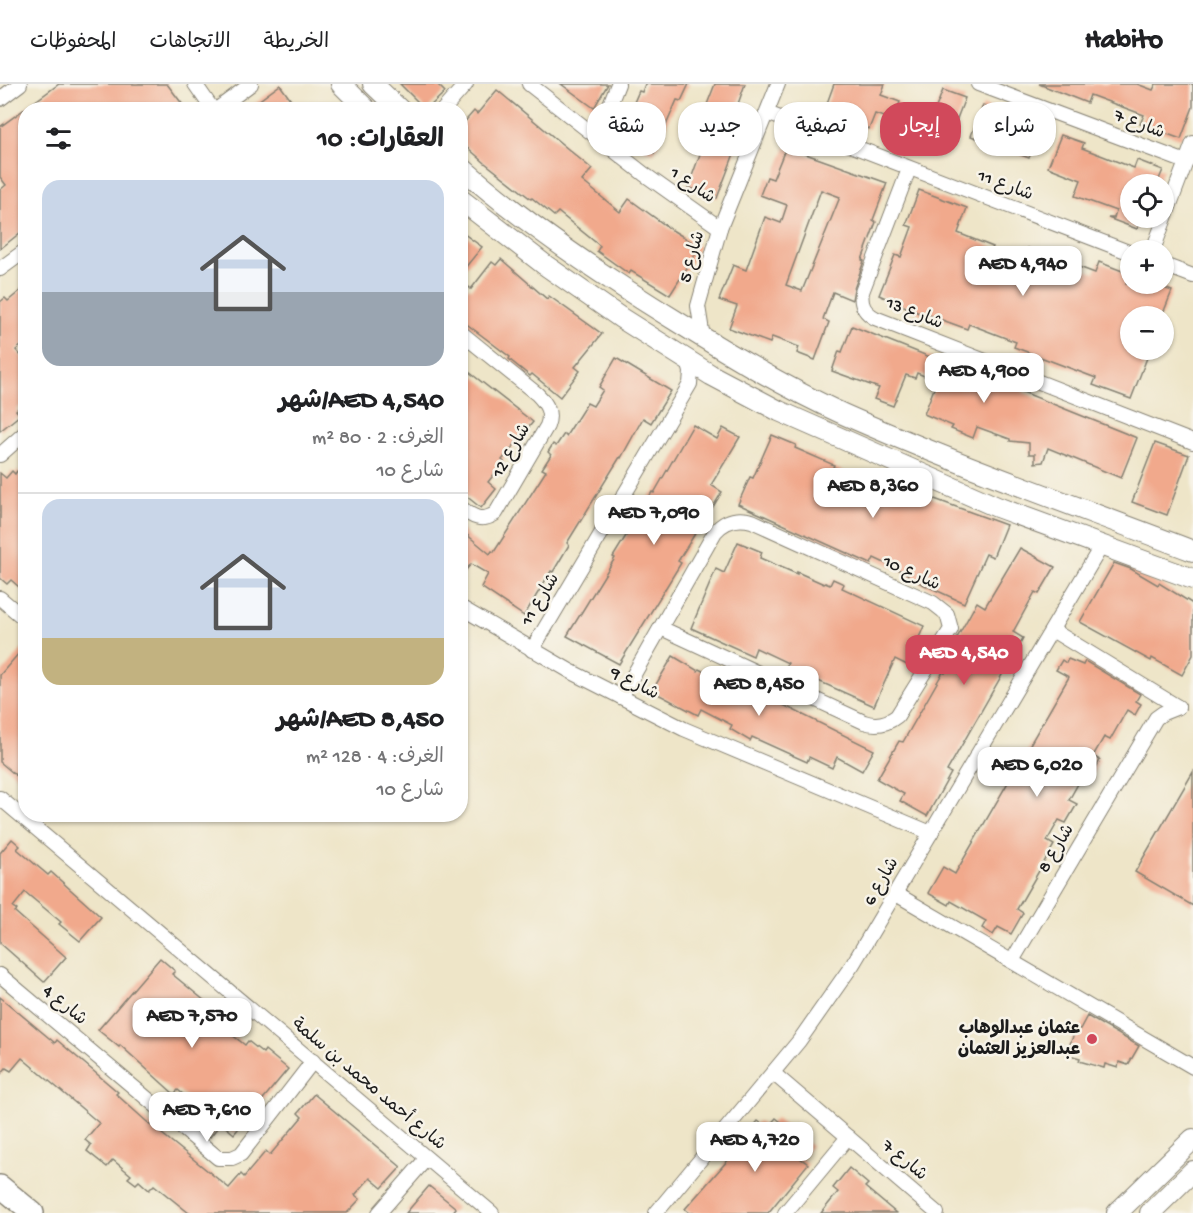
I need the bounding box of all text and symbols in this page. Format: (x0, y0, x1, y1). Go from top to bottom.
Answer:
text: Habito (1085, 25, 1163, 58)
text: المحفوظات (30, 31, 116, 56)
text: الاتجاهات (149, 31, 231, 56)
text: الخريطة (264, 31, 329, 56)
chip: شقة (587, 102, 666, 156)
chip: جديد (678, 102, 762, 156)
chip: تصفية (774, 102, 868, 156)
chip: إيجار (880, 102, 961, 156)
chip: شراء (973, 102, 1056, 156)
street label: شارع 7 (1110, 105, 1167, 144)
icon: filters (42, 122, 75, 155)
text: العقارات: 10 (317, 126, 444, 157)
street label: شارع 1 (664, 162, 719, 209)
street label: شارع 11 (973, 165, 1036, 206)
map controls (1120, 174, 1174, 360)
button: locate (1120, 174, 1174, 228)
icon: home (189, 219, 297, 327)
street label: شارع 5 (676, 229, 710, 285)
button: + (1120, 240, 1174, 294)
pin: AED 4,940 (954, 246, 1092, 297)
text: AED 4,940 (979, 254, 1067, 277)
street label: شارع 13 (881, 293, 946, 335)
button: − (1120, 306, 1174, 360)
pin: AED 4,900 (915, 353, 1053, 404)
text: AED 4,900 (939, 361, 1029, 384)
text: AED 4,540/شهر (279, 387, 444, 418)
street label: شارع 12 (488, 420, 536, 483)
text: الغرف: 2 · 80 m² (312, 428, 444, 451)
text: شارع 10 (377, 461, 444, 484)
pin: AED 8,360 (804, 468, 942, 519)
text: AED 8,360 (827, 476, 919, 499)
pin: AED 7,090 (585, 495, 723, 546)
text: AED 7,090 (608, 503, 700, 526)
icon: home (189, 538, 297, 646)
street label: شارع 10 (878, 551, 943, 596)
street label: شارع 11 (517, 570, 565, 631)
pin: AED 4,540 (895, 635, 1033, 686)
text: AED 4,540 (919, 643, 1009, 666)
street label: شارع 9 (605, 662, 662, 705)
pin: AED 8,450 (690, 666, 828, 717)
text: AED 8,450 (714, 674, 804, 697)
text: AED 8,450/شهر (277, 706, 444, 737)
text: الغرف: 4 · 128 m² (306, 747, 444, 770)
pin: AED 6,020 (968, 747, 1106, 798)
text: AED 6,020 (992, 755, 1082, 778)
text: شارع 10 (377, 780, 444, 803)
street label: شارع 8 (1034, 821, 1080, 877)
street label: شارع 6 (860, 854, 904, 910)
street label: شارع 4 (37, 981, 91, 1031)
pin: AED 7,570 (123, 998, 261, 1049)
text: AED 7,570 (147, 1006, 238, 1029)
street label: شارع أحمد محمد بن سلمة (287, 1013, 451, 1156)
place label: عثمان عبدالوهاب عبدالعزيز العثمان (958, 1019, 1080, 1061)
marker: عثمان عبدالوهاب عبدالعزيز العثمان (1085, 1032, 1099, 1046)
pin: AED 7,610 (138, 1092, 276, 1143)
text: AED 7,610 (163, 1100, 251, 1123)
pin: AED 4,720 (686, 1122, 824, 1173)
text: AED 4,720 (710, 1130, 800, 1153)
street label: شارع 7 (876, 1135, 931, 1186)

